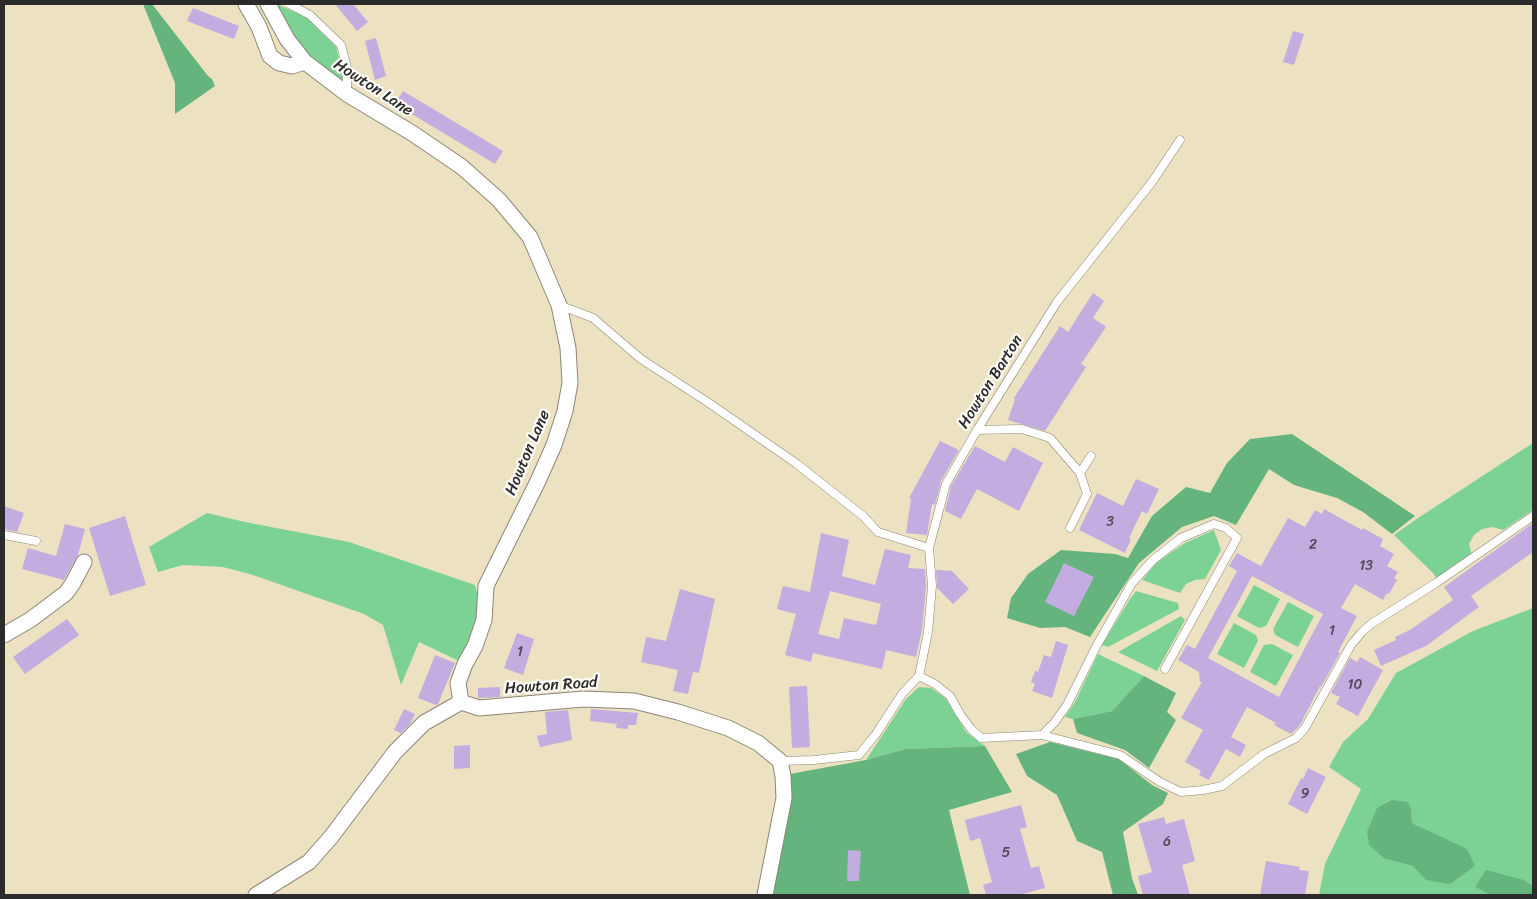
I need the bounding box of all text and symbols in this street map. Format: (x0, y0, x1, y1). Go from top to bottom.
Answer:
street label: Howton Lane (330, 55, 416, 121)
street label: Howton Barton (955, 332, 1027, 432)
street label: Howton Lane (501, 407, 555, 499)
house number: 3 (1106, 514, 1114, 530)
house number: 2 (1309, 537, 1317, 553)
house number: 13 (1359, 558, 1373, 574)
house number: 1 (1329, 623, 1335, 639)
house number: 1 (517, 644, 523, 660)
street label: Howton Road (504, 673, 598, 699)
house number: 10 (1348, 677, 1362, 693)
house number: 9 (1301, 786, 1309, 802)
house number: 6 (1163, 834, 1171, 850)
house number: 5 (1002, 845, 1010, 861)

